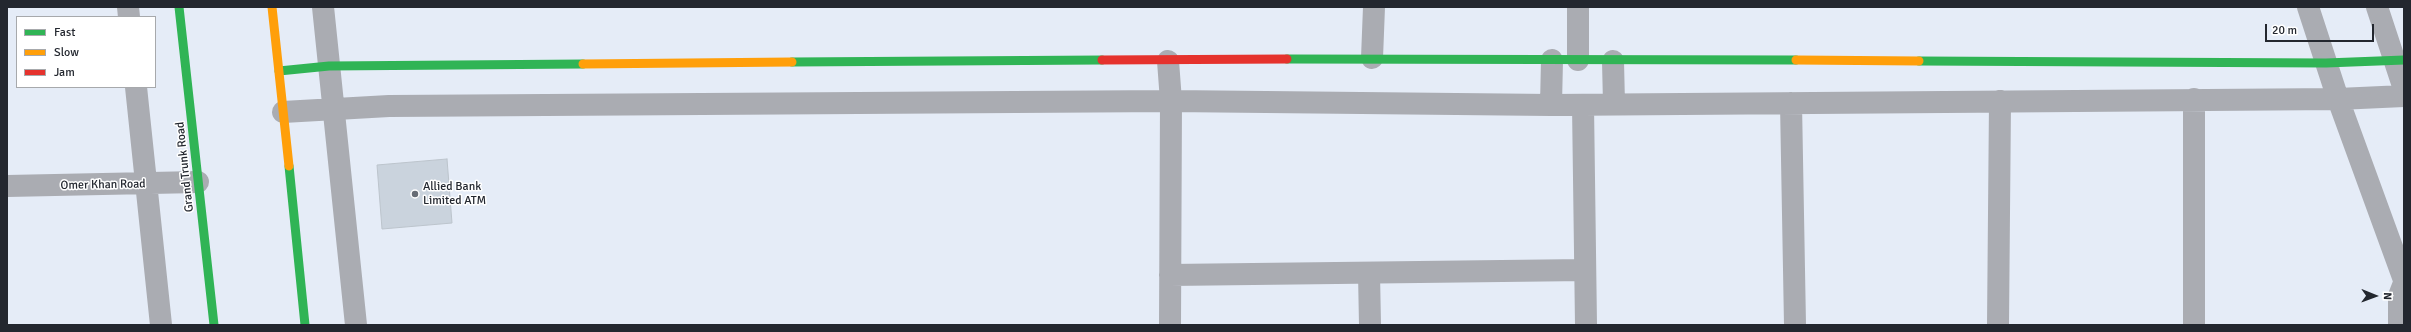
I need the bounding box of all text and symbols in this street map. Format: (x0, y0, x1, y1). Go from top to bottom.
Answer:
legend (16, 16, 156, 88)
scale bar (2267, 16, 2376, 42)
text: 20 m (2272, 23, 2297, 38)
text: Fast (54, 25, 75, 40)
text: Slow (54, 45, 79, 60)
text: Jam (54, 65, 75, 80)
street label: Grand Trunk Road (173, 121, 197, 213)
street label: Omer Khan Road (60, 177, 146, 193)
place label: Allied Bank Limited ATM (423, 180, 486, 208)
marker: Allied Bank Limited ATM (410, 189, 420, 199)
north arrow (2355, 276, 2395, 316)
text: N (2381, 292, 2394, 300)

